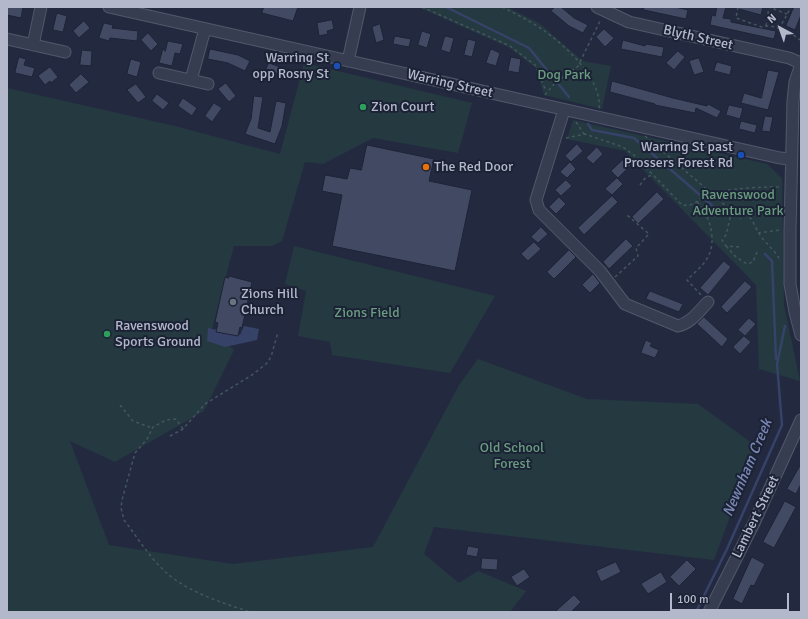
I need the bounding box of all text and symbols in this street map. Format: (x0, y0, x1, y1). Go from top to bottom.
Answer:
north arrow (760, 8, 800, 48)
text: N (765, 11, 779, 26)
street label: Blyth Street (661, 22, 735, 54)
place label: Warring St opp Rosny St (252, 50, 329, 82)
marker: Warring St opp Rosny St (332, 61, 342, 71)
street label: Warring Street (406, 66, 494, 102)
park label: Dog Park (537, 67, 591, 83)
place label: Zion Court (371, 99, 434, 115)
marker: Zion Court (358, 102, 368, 112)
place label: Warring St past Prossers Forest Rd (624, 139, 733, 172)
marker: Warring St past Prossers Forest Rd (736, 150, 746, 160)
place label: The Red Door (434, 159, 513, 175)
marker: The Red Door (421, 162, 431, 172)
park label: Ravenswood Adventure Park (692, 187, 784, 220)
place label: Zions Hill Church (241, 286, 298, 318)
marker: Zions Hill Church (228, 297, 238, 307)
park label: Zions Field (334, 305, 400, 321)
place label: Ravenswood Sports Ground (115, 318, 201, 350)
marker: Ravenswood Sports Ground (102, 329, 112, 339)
water label: Newnham Creek (719, 416, 777, 520)
park label: Old School Forest (480, 440, 544, 472)
street label: Lambert Street (729, 473, 783, 561)
scale bar (672, 585, 791, 611)
text: 100 m (677, 592, 709, 607)

